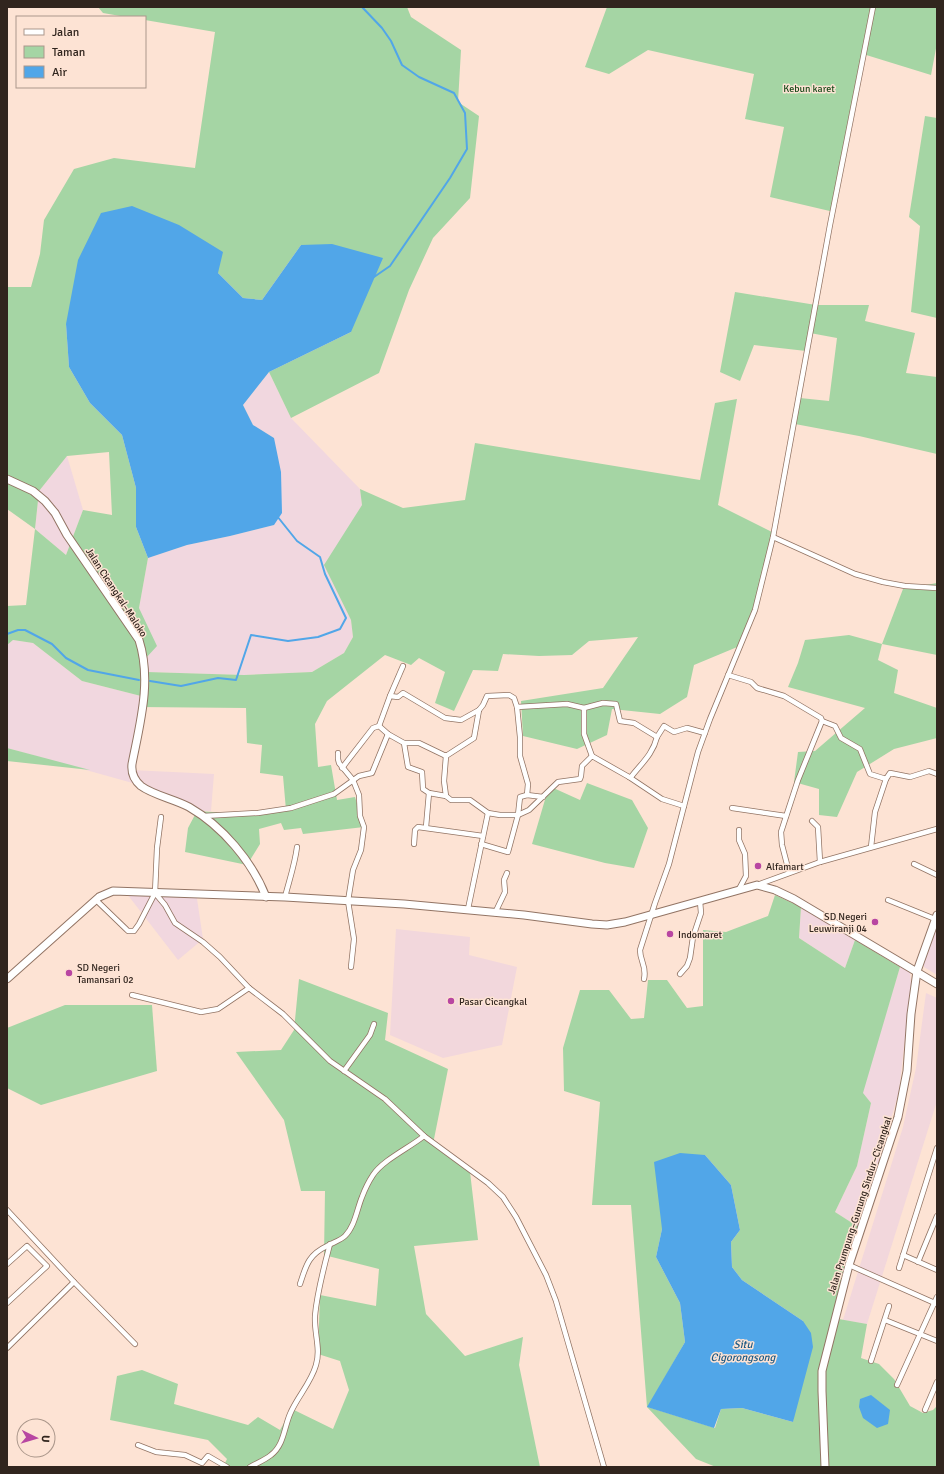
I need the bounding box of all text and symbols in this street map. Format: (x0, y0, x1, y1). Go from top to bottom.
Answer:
legend (16, 16, 146, 88)
text: Jalan (52, 25, 79, 40)
text: Taman (52, 45, 85, 60)
text: Air (52, 65, 68, 80)
park label: Kebun karet (783, 83, 835, 95)
street label: Jalan Cicangkal–Maloko (83, 546, 149, 639)
marker: Alfamart (753, 861, 763, 871)
place label: Alfamart (766, 861, 804, 873)
place label: SD Negeri Leuwiranji 04 (809, 911, 868, 935)
marker: SD Negeri Leuwiranji 04 (870, 917, 880, 927)
marker: Indomaret (665, 929, 675, 939)
place label: Indomaret (678, 929, 722, 941)
place label: SD Negeri Tamansari 02 (77, 962, 134, 986)
marker: SD Negeri Tamansari 02 (64, 968, 74, 978)
marker: Pasar Cicangkal (446, 996, 456, 1006)
place label: Pasar Cicangkal (459, 996, 527, 1008)
street label: Jalan Prumpung–Gunung Sindur–Cicangkal (826, 1115, 894, 1296)
water label: Situ Cigorongsong (711, 1338, 777, 1364)
north arrow (16, 1418, 56, 1458)
text: U (39, 1435, 52, 1443)

